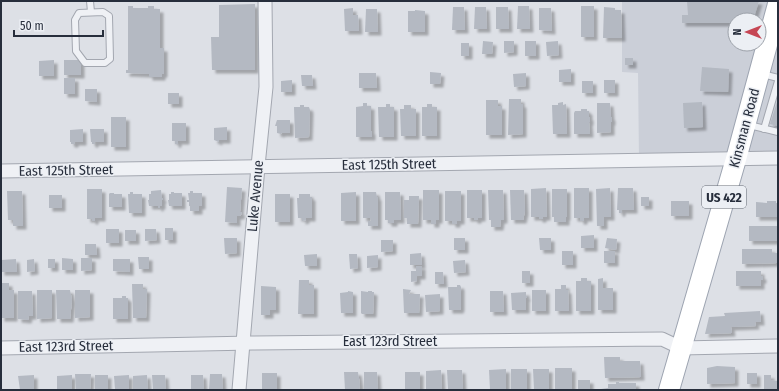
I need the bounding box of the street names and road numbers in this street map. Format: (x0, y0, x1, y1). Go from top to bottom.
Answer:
street label: Kinsman Road (726, 87, 763, 170)
street label: East 125th Street (342, 155, 437, 174)
street label: Luke Avenue (244, 159, 267, 233)
street label: East 125th Street (19, 161, 114, 180)
road number: US 422 (702, 186, 746, 208)
street label: East 123rd Street (343, 333, 438, 350)
street label: East 123rd Street (19, 337, 114, 356)

